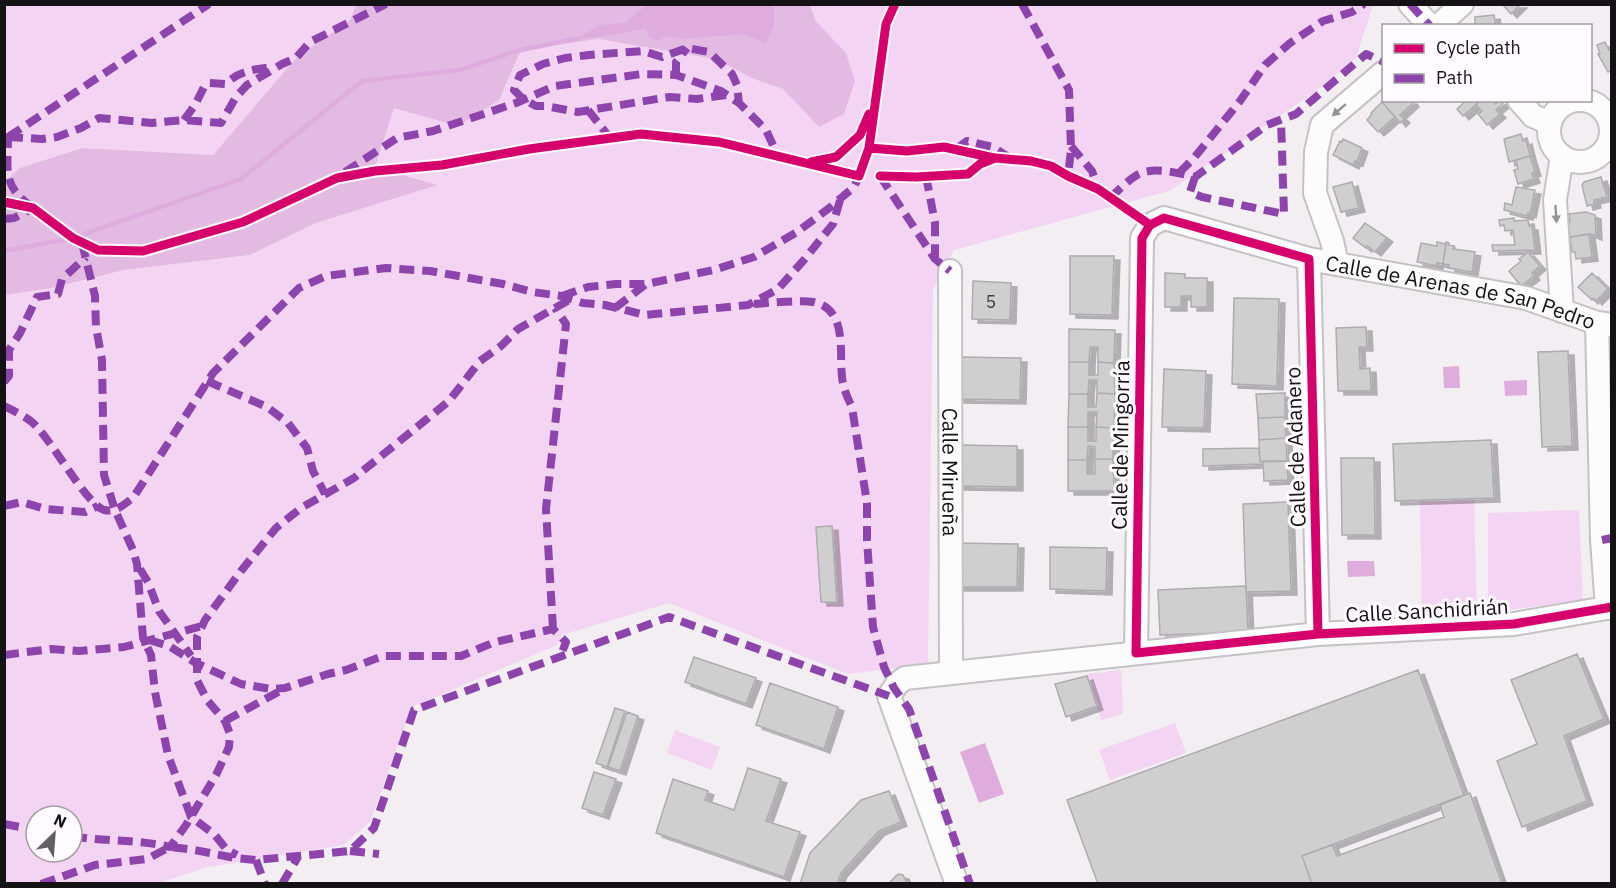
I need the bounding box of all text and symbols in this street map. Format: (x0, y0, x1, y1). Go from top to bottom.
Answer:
legend (1382, 24, 1592, 102)
text: Cycle path (1436, 36, 1521, 59)
text: Path (1436, 66, 1473, 89)
one-way arrow (1331, 104, 1347, 117)
one-way arrow (1551, 205, 1561, 224)
street label: Calle de Arenas de San Pedro (1324, 248, 1599, 335)
house number: 5 (986, 290, 996, 313)
street label: Calle de Mingorría (1105, 360, 1135, 530)
street label: Calle de Adanero (1278, 366, 1312, 528)
street label: Calle Mirueña (936, 408, 965, 536)
street label: Calle Sanchidrián (1345, 592, 1509, 628)
north arrow (24, 804, 84, 864)
text: N (51, 809, 70, 832)

